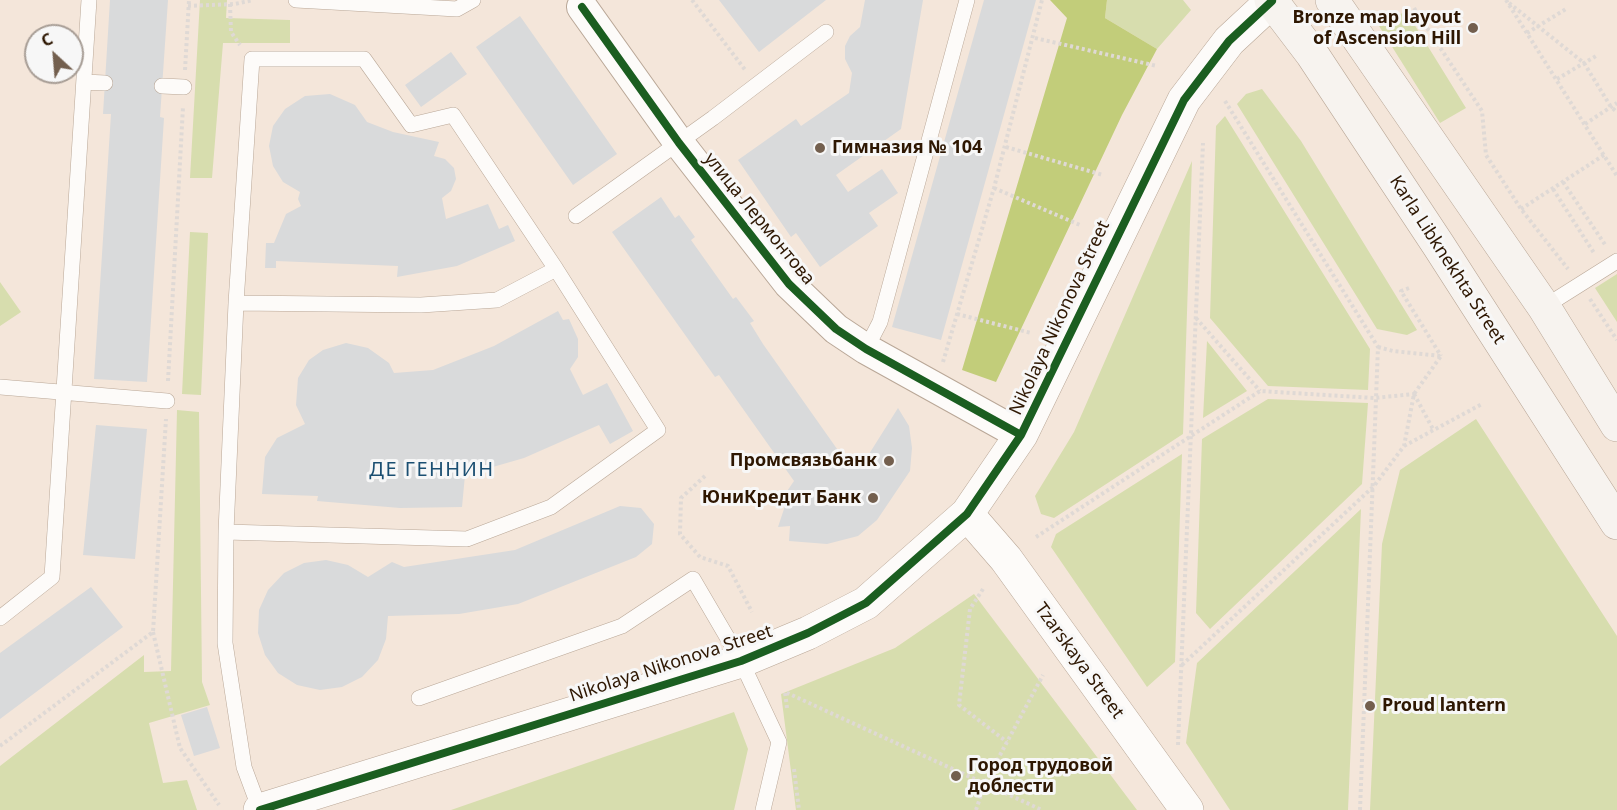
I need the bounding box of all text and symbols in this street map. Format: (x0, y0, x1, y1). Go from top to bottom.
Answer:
place label: Bronze map layout of Ascension Hill (1293, 7, 1461, 50)
marker: Bronze map layout of Ascension Hill (1466, 21, 1480, 35)
north arrow (24, 24, 84, 84)
text: С (38, 27, 56, 52)
place label: Гимназия № 104 (832, 137, 982, 159)
marker: Гимназия № 104 (813, 141, 827, 155)
street label: улица Лермонтова (699, 149, 819, 289)
street label: Karla Libknekhta Street (1384, 172, 1510, 348)
street label: Nikolaya Nikonova Street (1005, 217, 1115, 419)
place label: Промсвязьбанк (730, 450, 877, 472)
marker: Промсвязьбанк (882, 454, 896, 468)
district label: ДЕ ГЕННИН (369, 458, 495, 482)
place label: ЮниКредит Банк (702, 487, 861, 509)
marker: ЮниКредит Банк (866, 491, 880, 505)
street label: Tzarskaya Street (1030, 599, 1128, 723)
street label: Nikolaya Nikonova Street (567, 621, 775, 707)
place label: Proud lantern (1382, 695, 1506, 717)
marker: Proud lantern (1363, 699, 1377, 713)
place label: Город трудовой доблести (968, 755, 1113, 798)
marker: Город трудовой доблести (949, 769, 963, 783)

